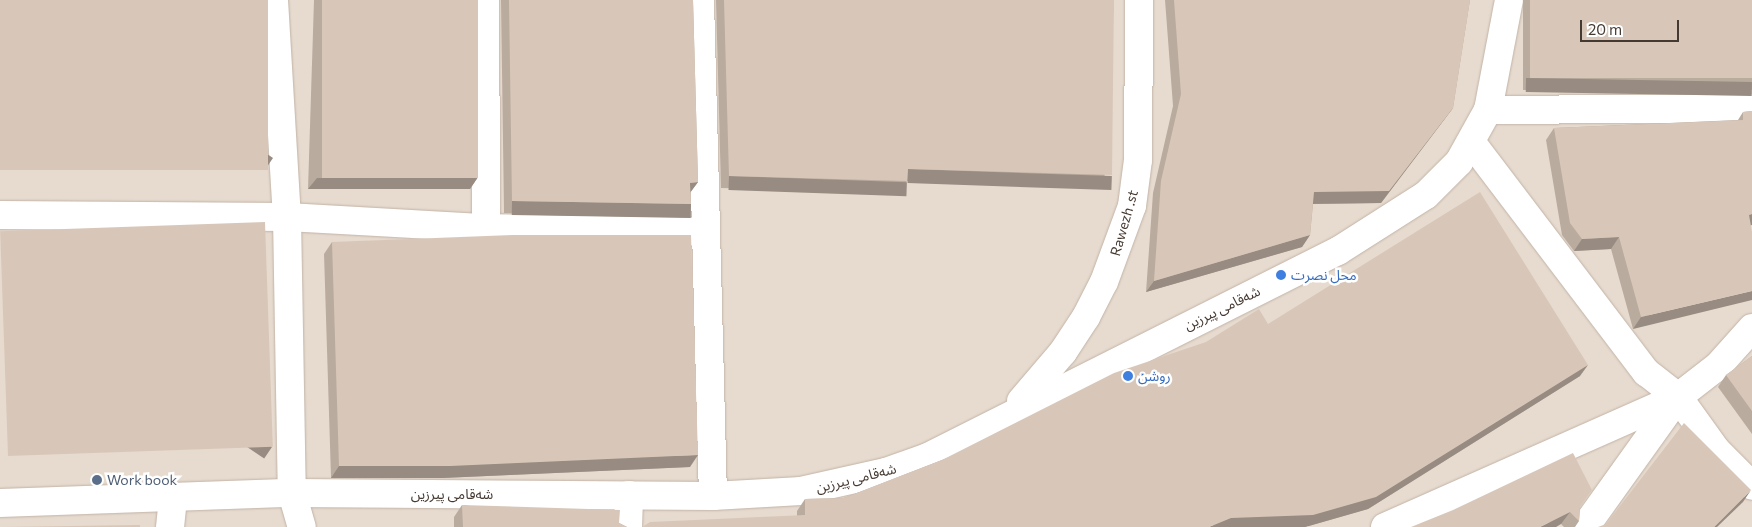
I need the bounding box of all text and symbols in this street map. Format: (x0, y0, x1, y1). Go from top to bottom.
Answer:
scale bar (1582, 10, 1681, 42)
text: 20 m (1588, 20, 1622, 38)
street label: Rawezh .st (1107, 188, 1141, 258)
place label: محل نصرت (1291, 267, 1357, 283)
marker: محل نصرت (1275, 269, 1287, 281)
street label: شەقامی پیرزین (1181, 282, 1263, 334)
place label: روشن (1138, 368, 1171, 384)
marker: روشن (1122, 370, 1134, 382)
street label: شەقامی پیرزین (814, 460, 898, 496)
place label: Work book (107, 472, 177, 488)
marker: Work book (91, 474, 103, 486)
street label: شەقامی پیرزین (411, 486, 493, 502)

